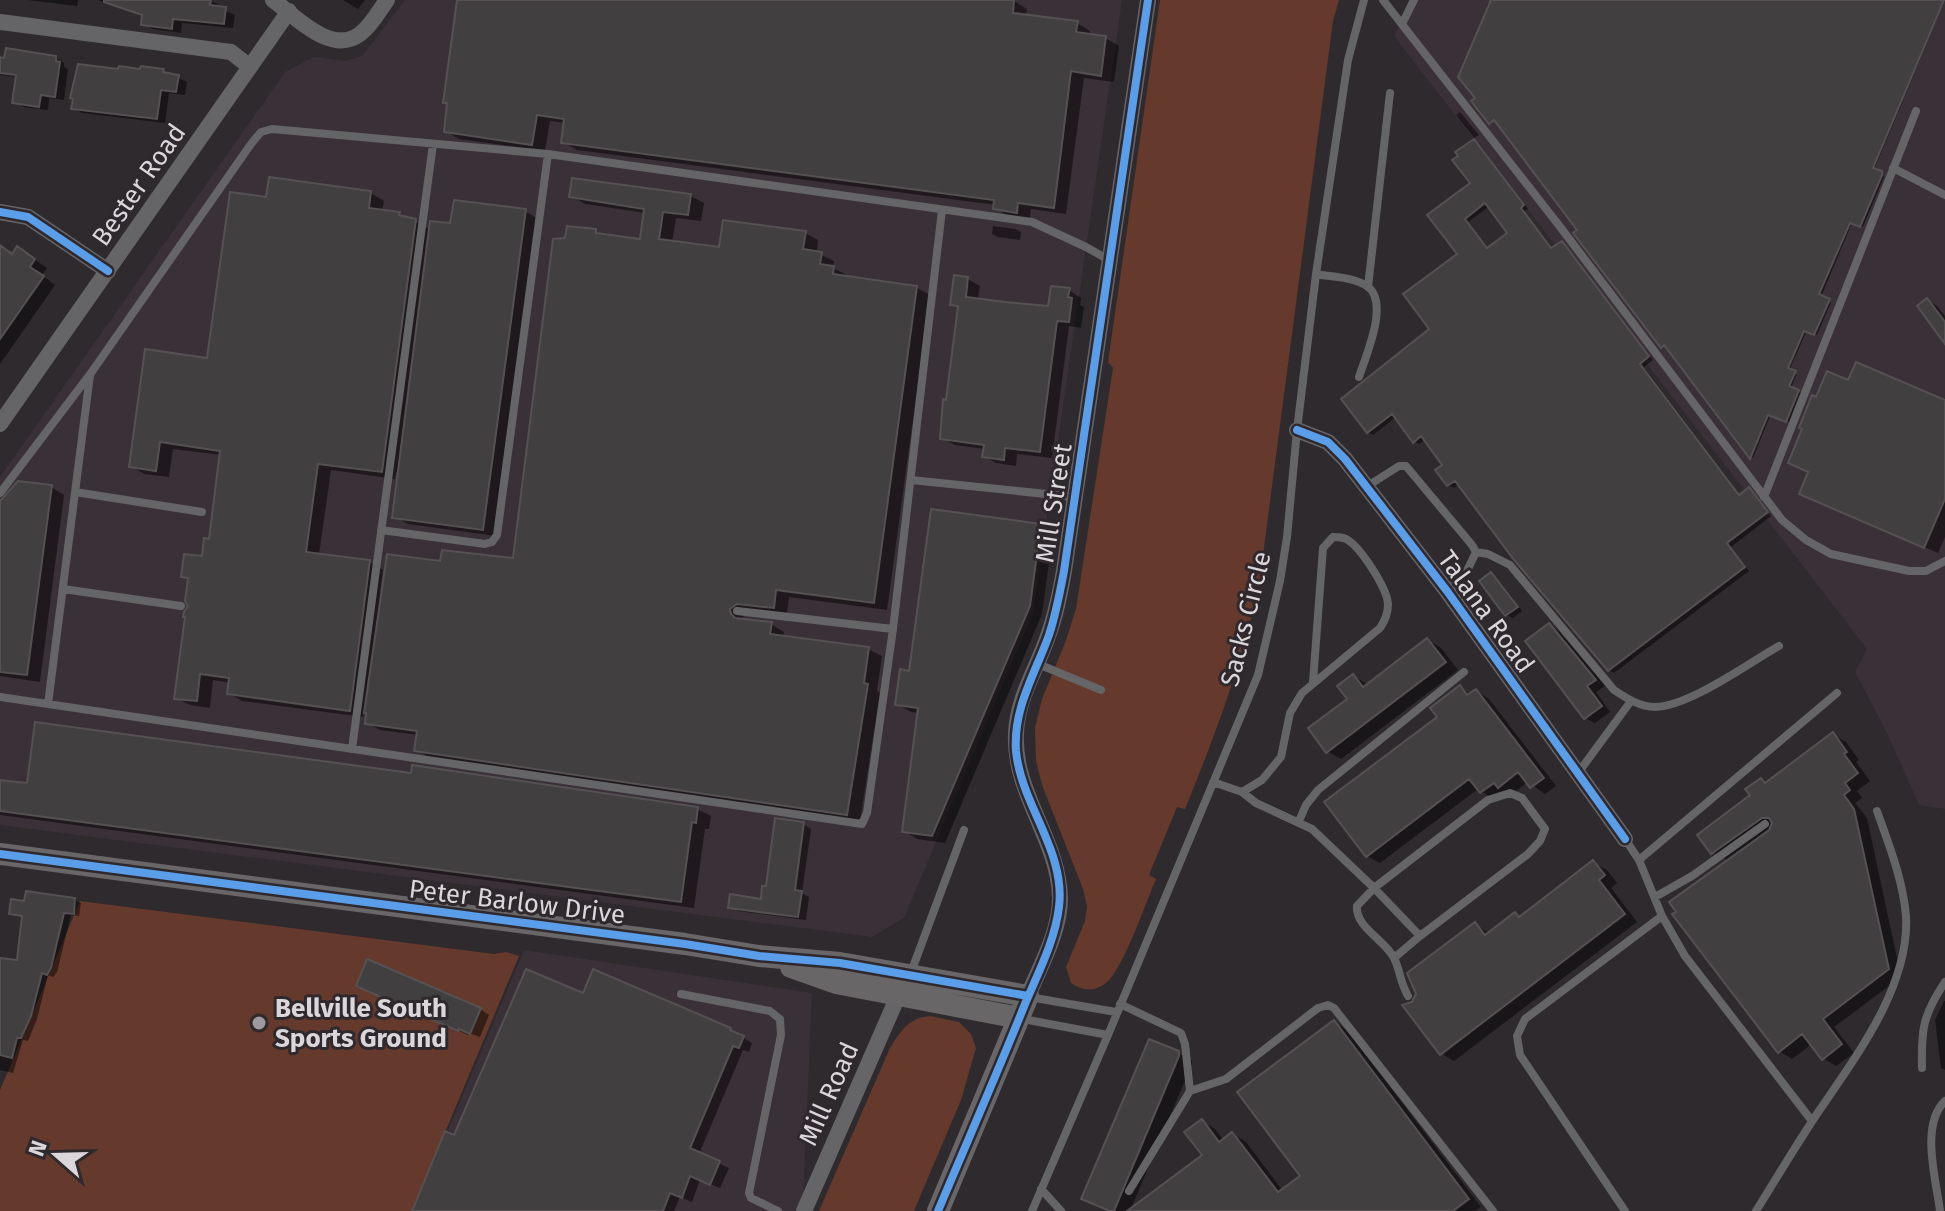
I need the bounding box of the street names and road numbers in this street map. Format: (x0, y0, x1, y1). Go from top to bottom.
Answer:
street label: Bester Road (86, 118, 192, 252)
street label: Mill Street (1029, 441, 1079, 565)
street label: Talana Road (1431, 545, 1541, 679)
street label: Sacks Circle (1214, 548, 1278, 690)
street label: Peter Barlow Drive (407, 873, 627, 931)
street label: Mill Road (793, 1038, 865, 1150)

